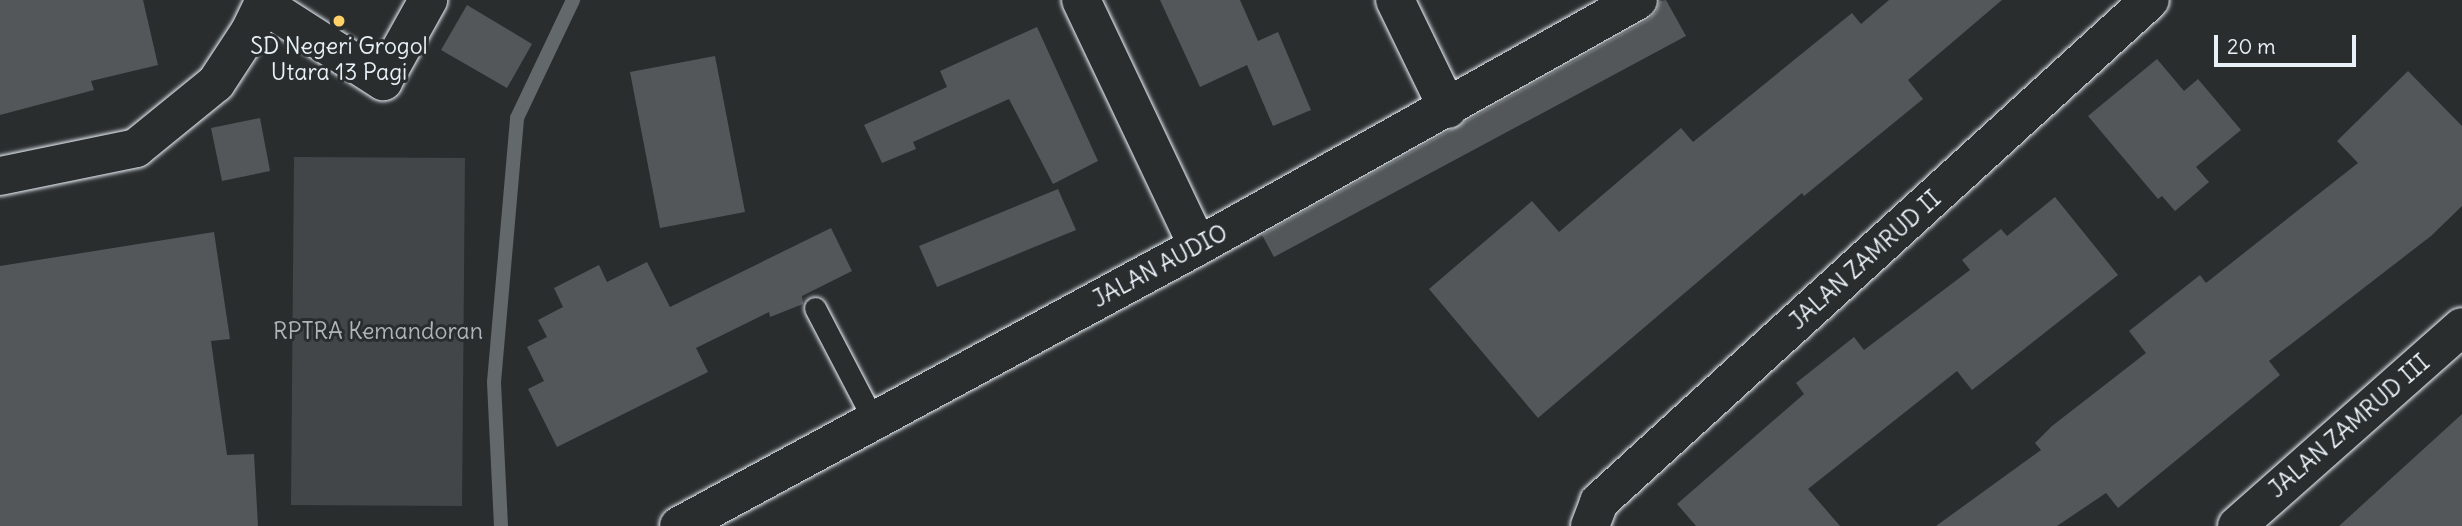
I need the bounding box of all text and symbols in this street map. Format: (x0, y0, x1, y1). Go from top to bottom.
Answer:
marker: SD Negeri Grogol Utara 13 Pagi (331, 13, 347, 29)
scale bar (2217, 21, 2359, 65)
place label: SD Negeri Grogol Utara 13 Pagi (250, 32, 428, 86)
text: 20 m (2227, 33, 2276, 60)
street label: JALAN ZAMRUD II (1784, 185, 1946, 335)
street label: JALAN AUDIO (1088, 219, 1232, 313)
park label: RPTRA Kemandoran (273, 317, 483, 345)
street label: JALAN ZAMRUD III (2263, 349, 2435, 503)

